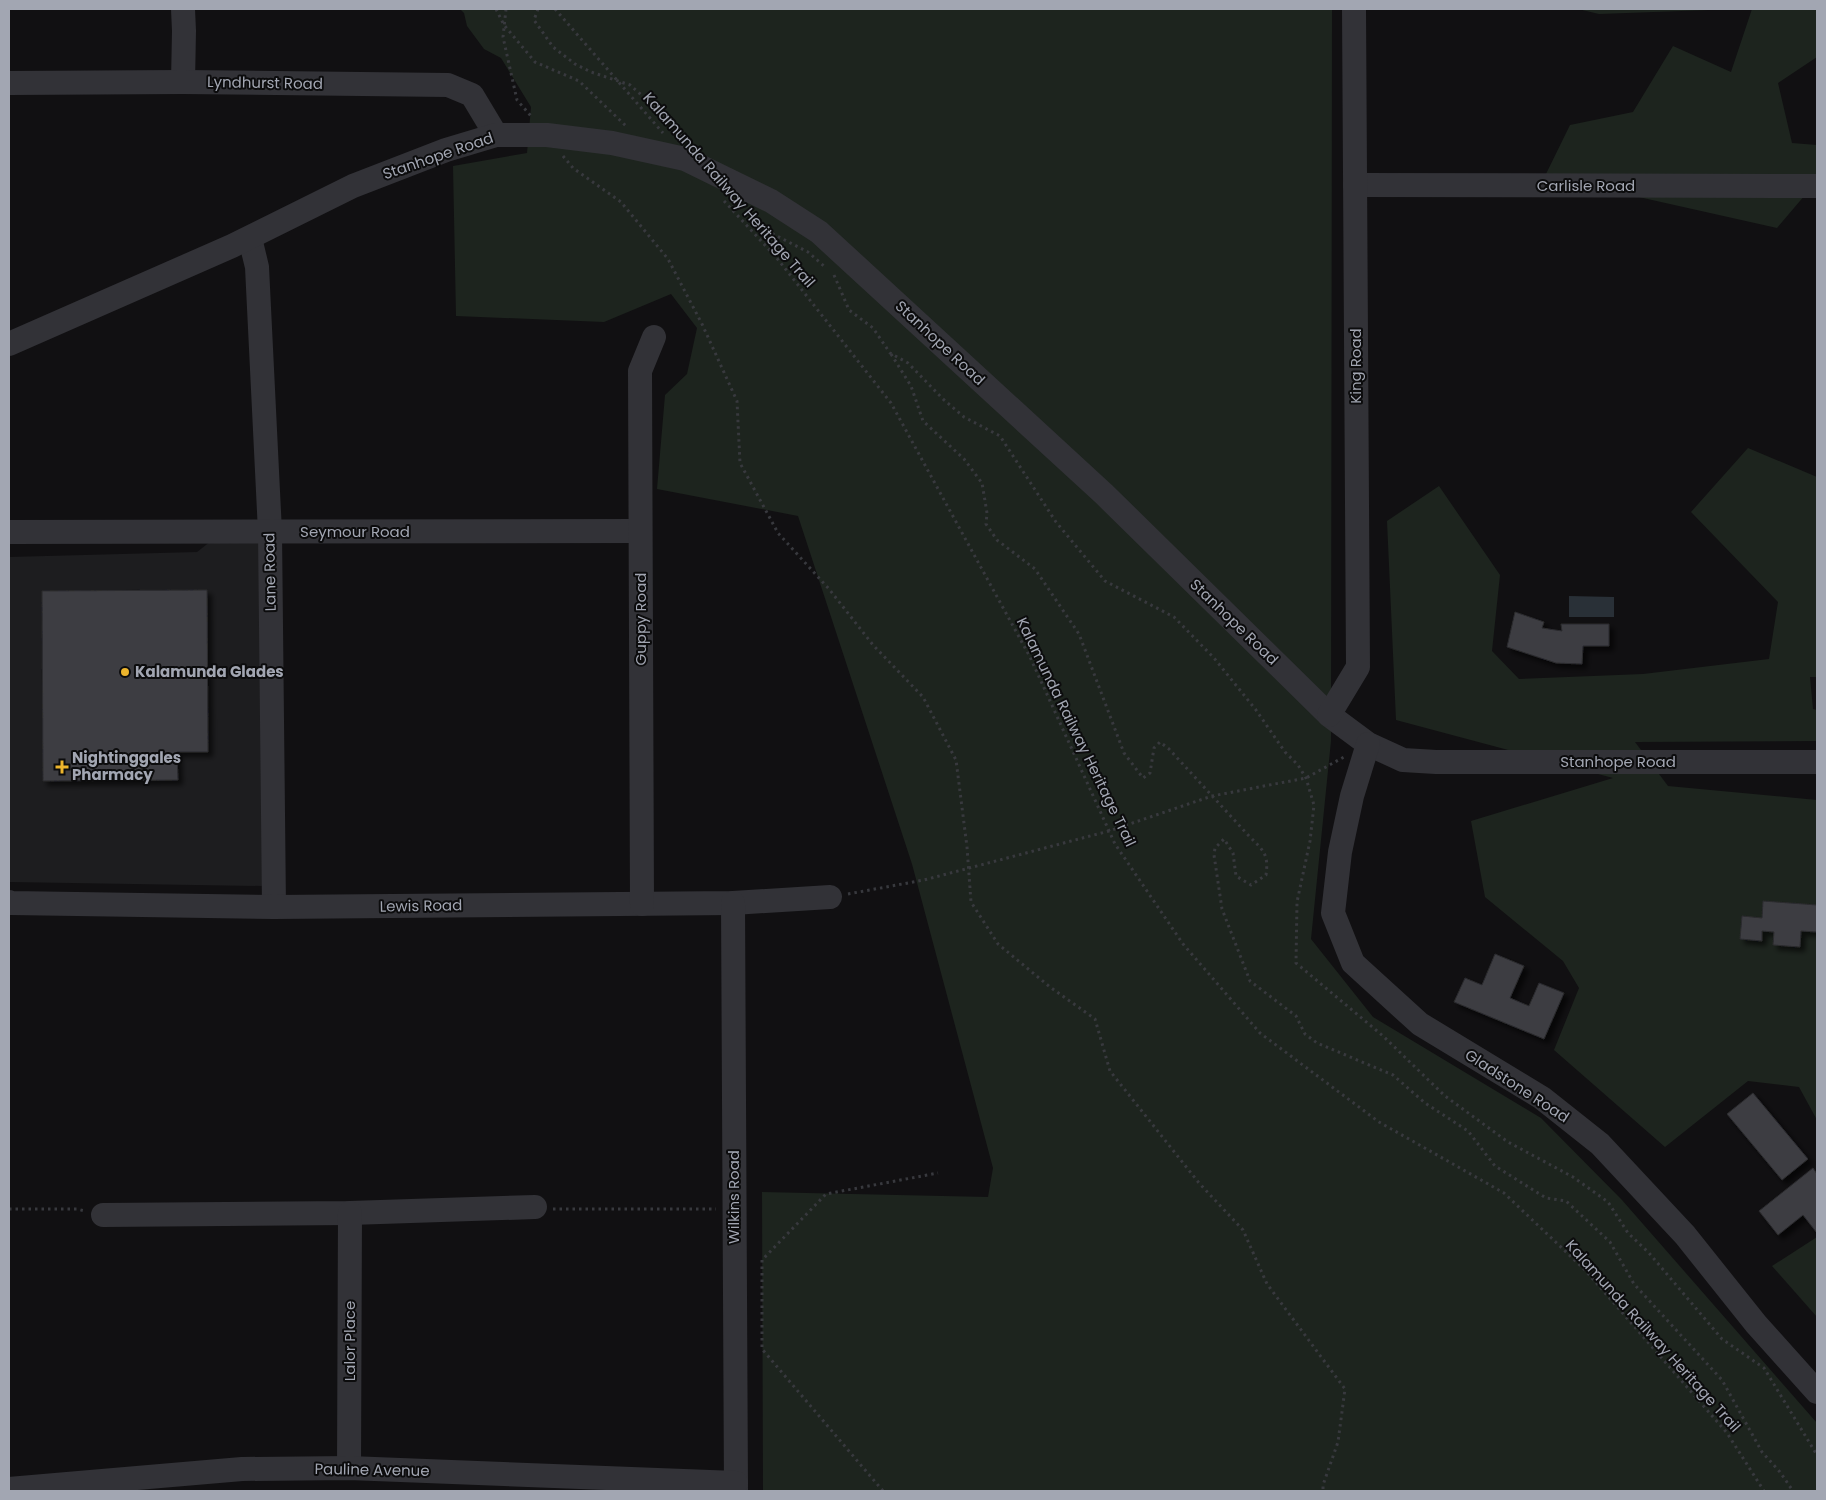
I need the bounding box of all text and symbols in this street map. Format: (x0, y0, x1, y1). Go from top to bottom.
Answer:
street label: Lyndhurst Road (207, 71, 323, 94)
street label: Kalamunda Railway Heritage Trail (639, 87, 820, 292)
street label: Stanhope Road (380, 127, 496, 184)
street label: Carlisle Road (1537, 175, 1635, 196)
street label: Stanhope Road (891, 296, 990, 390)
street label: King Road (1345, 328, 1366, 404)
street label: Seymour Road (300, 521, 410, 542)
street label: Lane Road (258, 533, 281, 611)
street label: Guppy Road (630, 572, 651, 666)
street label: Stanhope Road (1185, 574, 1283, 669)
street label: Kalamunda Railway Heritage Trail (1012, 614, 1141, 850)
place label: Kalamunda Glades (135, 661, 284, 682)
marker: Kalamunda Glades (119, 666, 131, 678)
place label: Nightinggales Pharmacy (72, 747, 181, 785)
street label: Stanhope Road (1560, 751, 1676, 772)
marker: Nightinggales Pharmacy (56, 761, 68, 773)
street label: Lewis Road (380, 894, 462, 917)
street label: Gladstone Road (1461, 1044, 1573, 1127)
street label: Wilkins Road (723, 1150, 744, 1244)
street label: Kalamunda Railway Heritage Trail (1561, 1235, 1746, 1437)
street label: Lalor Place (339, 1301, 360, 1381)
street label: Pauline Avenue (314, 1458, 430, 1481)

